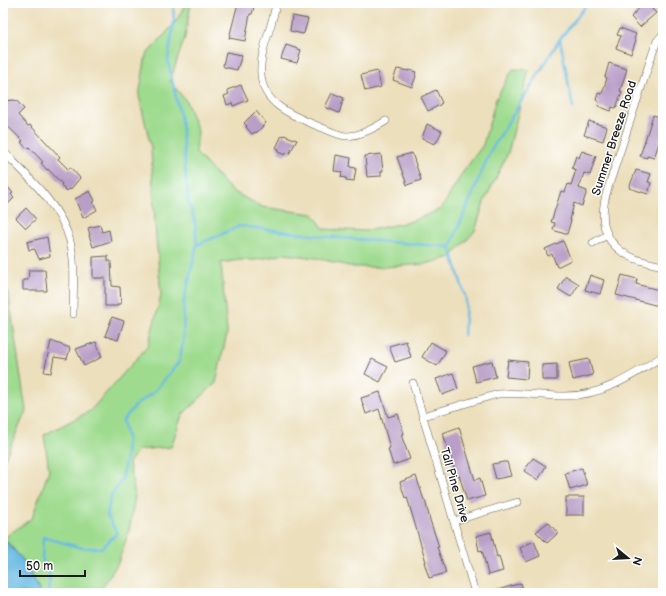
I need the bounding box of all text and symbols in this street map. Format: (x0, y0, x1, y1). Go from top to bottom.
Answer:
street label: Summer Breeze Road (589, 79, 640, 198)
street label: Tall Pine Drive (437, 446, 472, 524)
north arrow (608, 538, 648, 578)
scale bar (20, 552, 85, 578)
text: N (630, 555, 644, 567)
text: 50 m (26, 559, 53, 574)

